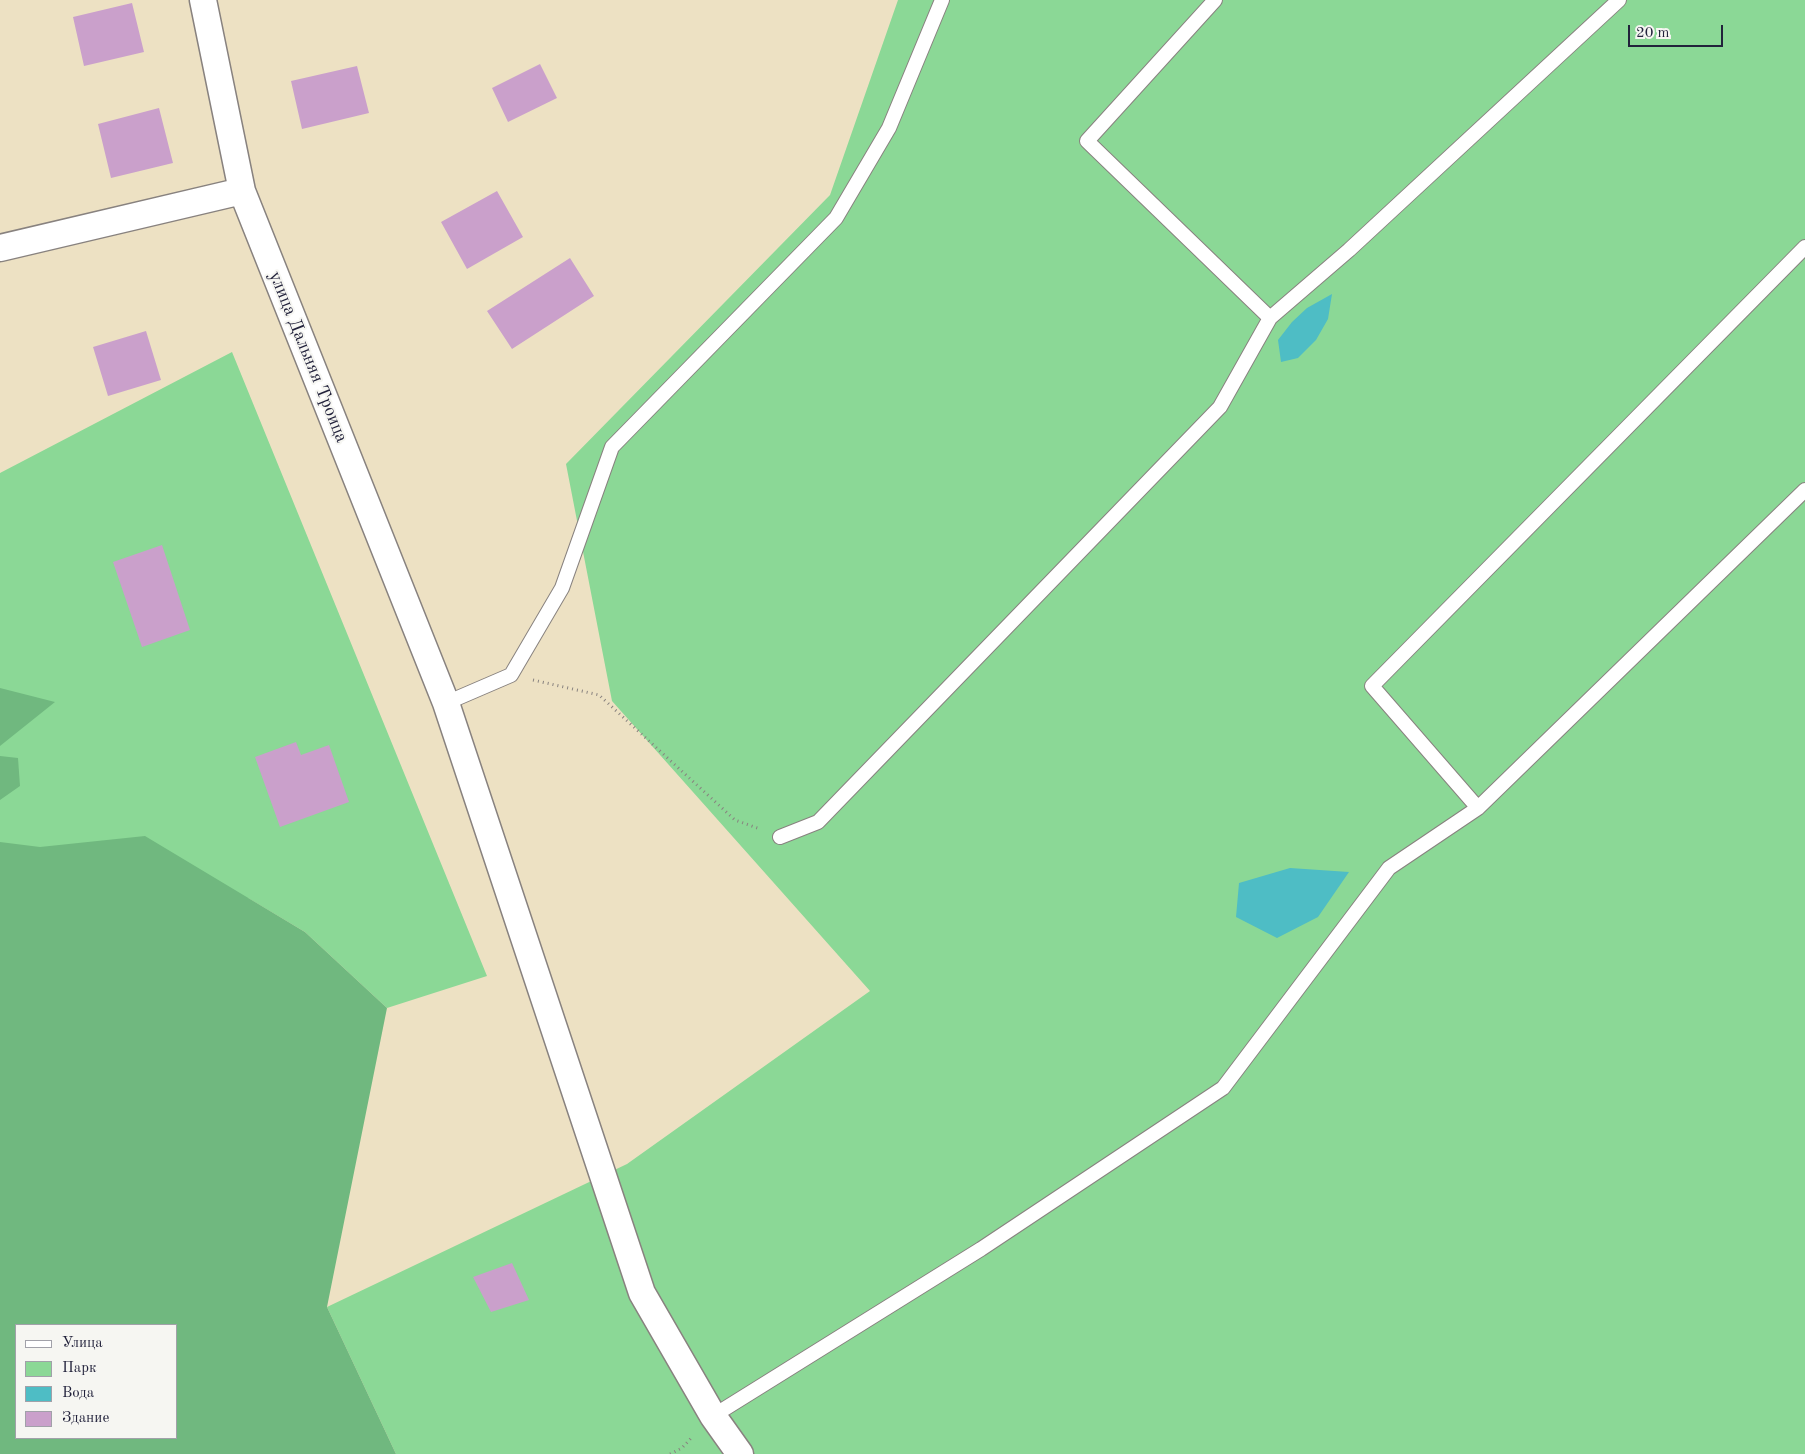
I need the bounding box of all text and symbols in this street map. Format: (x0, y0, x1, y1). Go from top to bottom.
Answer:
scale bar (1630, 15, 1725, 47)
text: 20 m (1636, 26, 1670, 41)
street label: улица Дальняя Троица (264, 268, 352, 446)
legend (15, 1324, 178, 1439)
text: Улица (62, 1336, 103, 1351)
text: Парк (62, 1361, 97, 1376)
text: Вода (62, 1386, 94, 1401)
text: Здание (62, 1411, 109, 1426)

